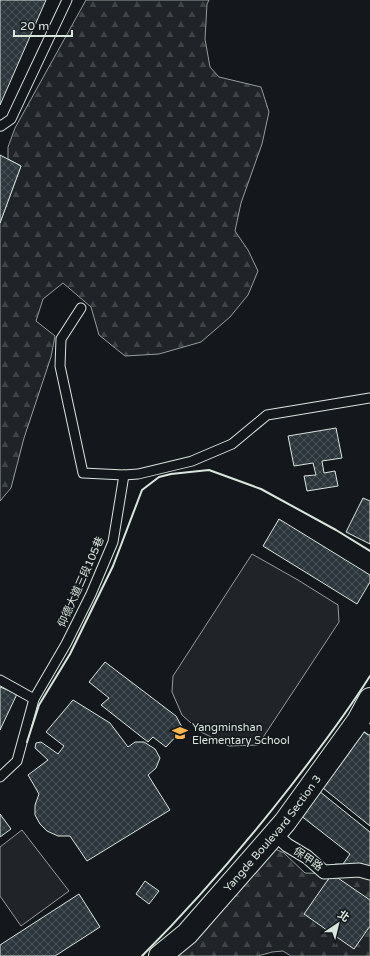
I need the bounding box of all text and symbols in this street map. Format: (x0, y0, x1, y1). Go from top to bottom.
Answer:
scale bar (14, 12, 72, 38)
text: 20 m (20, 19, 49, 33)
street label: 仰德大道三段105巷 (55, 535, 107, 629)
place label: Yangminshan Elementary School (192, 721, 290, 747)
school or university icon: Yangminshan Elementary School (171, 724, 189, 742)
street label: Yangde Boulevard Section 3 (221, 772, 324, 894)
street label: 保甲路 (291, 844, 325, 874)
north arrow (318, 904, 358, 944)
text: 北 (335, 908, 352, 925)

